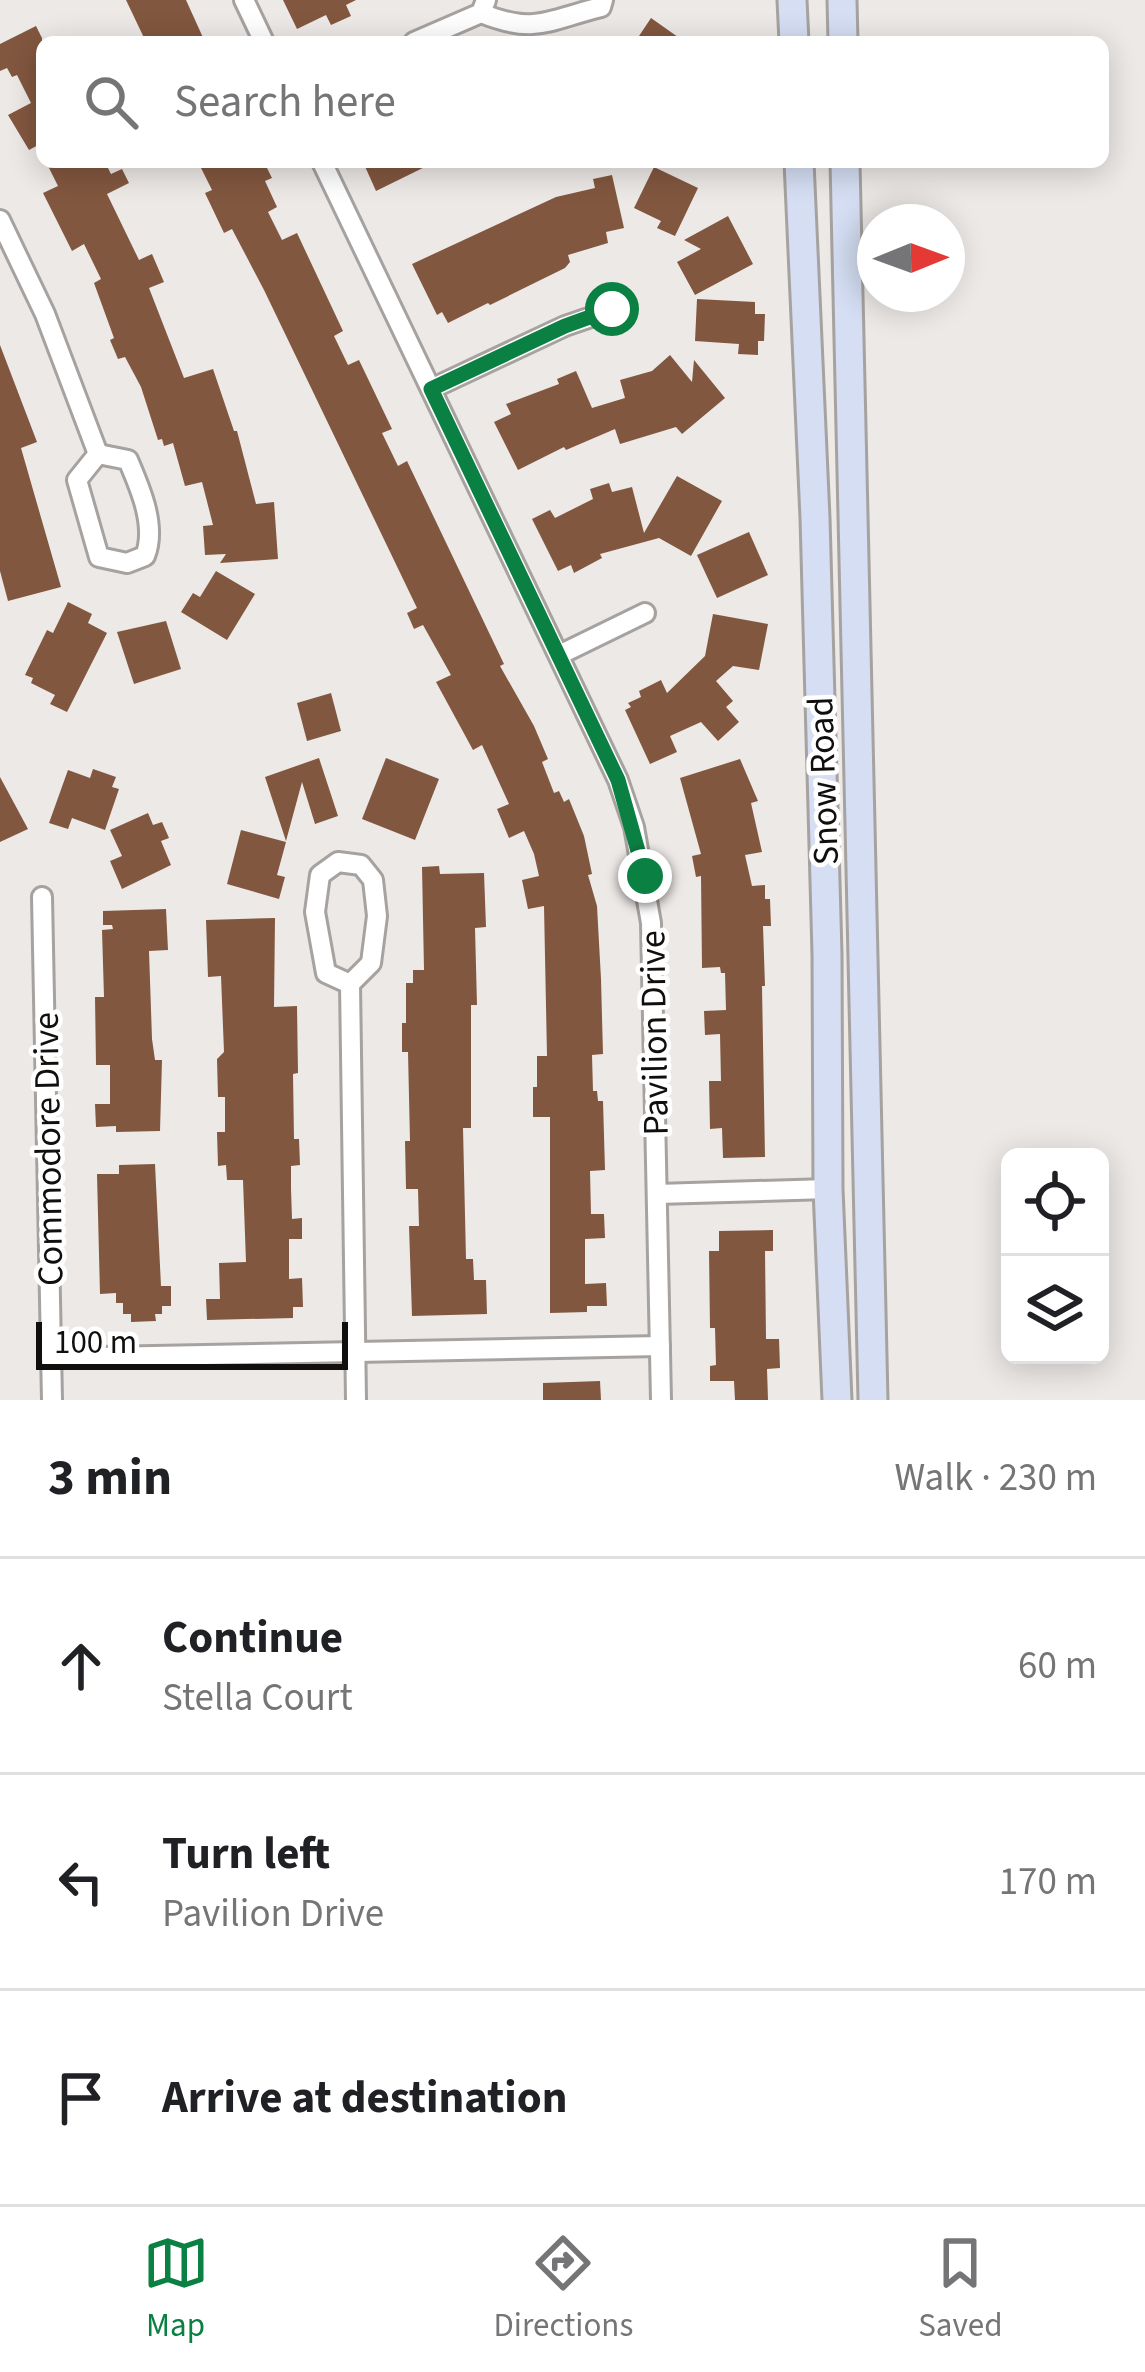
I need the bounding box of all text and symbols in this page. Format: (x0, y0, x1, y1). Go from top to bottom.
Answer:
search box (36, 36, 1109, 168)
icon: search (78, 69, 144, 135)
text: Search here (174, 70, 396, 134)
north arrow (857, 204, 965, 312)
route start (585, 282, 639, 336)
street label: Snow Road (795, 696, 852, 866)
route end (618, 849, 672, 903)
street label: Pavilion Drive (627, 930, 682, 1136)
street label: Commodore Drive (21, 1012, 76, 1286)
map controls (1001, 1148, 1109, 1364)
button: locate (1001, 1148, 1109, 1256)
button: layers (1001, 1256, 1109, 1364)
scale bar (36, 1316, 348, 1369)
text: 100 m (54, 1319, 137, 1366)
text: 3 min (48, 1442, 172, 1514)
text: Walk · 230 m (894, 1450, 1097, 1506)
text: Continue (162, 1606, 343, 1670)
icon: ahead (48, 1633, 114, 1699)
text: 60 m (1018, 1638, 1097, 1694)
text: Stella Court (162, 1670, 353, 1726)
text: Turn left (162, 1822, 330, 1886)
icon: left (48, 1849, 114, 1915)
text: 170 m (999, 1854, 1097, 1910)
text: Pavilion Drive (162, 1886, 384, 1942)
icon: arrive (48, 2065, 114, 2131)
text: Arrive at destination (162, 2066, 567, 2130)
tab: Map (143, 2230, 209, 2349)
tab: Directions (494, 2230, 633, 2349)
tab: Saved (918, 2230, 1002, 2349)

